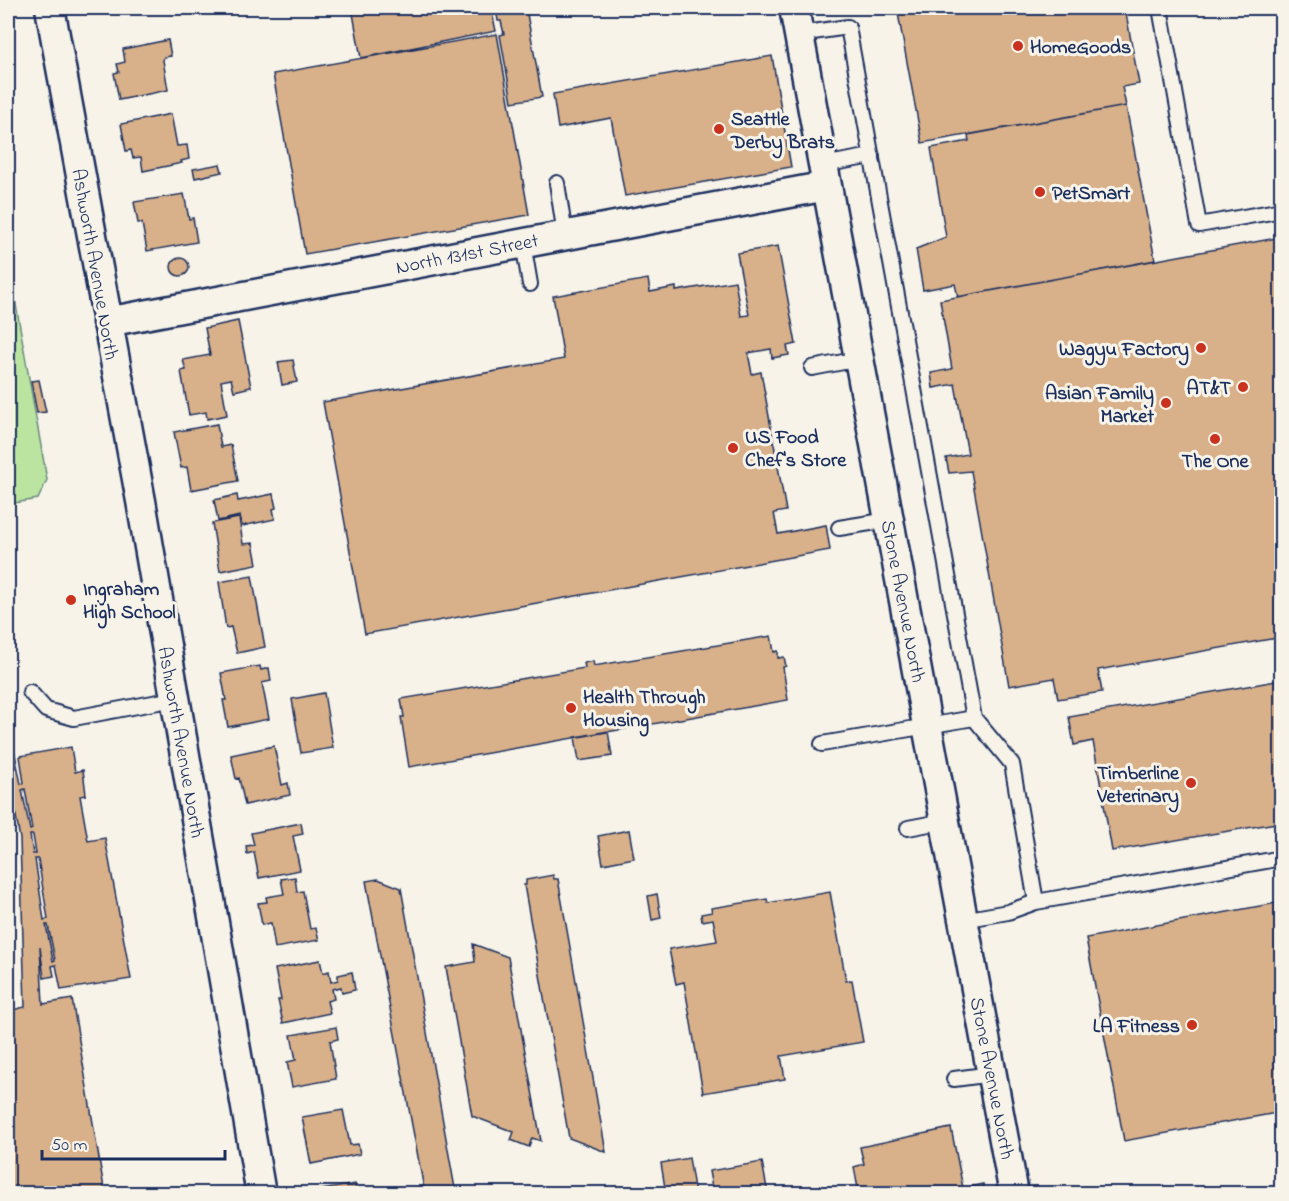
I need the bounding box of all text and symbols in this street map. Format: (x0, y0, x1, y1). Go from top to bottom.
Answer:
place label: HomeGoods (1030, 34, 1131, 63)
marker: HomeGoods (1011, 39, 1025, 53)
place label: Seattle Derby Brats (730, 106, 835, 159)
marker: Seattle Derby Brats (712, 122, 726, 136)
street label: Ashworth Avenue North (62, 166, 125, 362)
place label: PetSmart (1052, 180, 1130, 209)
marker: PetSmart (1033, 185, 1047, 199)
street label: North 131st Street (394, 227, 541, 283)
place label: Wagyu Factory (1059, 336, 1189, 366)
marker: Wagyu Factory (1194, 341, 1208, 355)
place label: AT&T (1187, 375, 1232, 404)
place label: Asian Family Market (1045, 380, 1154, 432)
marker: AT&T (1236, 380, 1250, 394)
marker: Asian Family Market (1159, 396, 1173, 410)
place label: US Food Chef's Store (745, 424, 847, 476)
marker: The One (1208, 432, 1222, 446)
marker: US Food Chef's Store (726, 441, 740, 455)
place label: The One (1182, 448, 1249, 477)
street label: Stone Avenue North (872, 518, 932, 685)
place label: Ingraham High School (83, 576, 176, 629)
marker: Ingraham High School (64, 593, 78, 607)
street label: Ashworth Avenue North (148, 644, 211, 840)
place label: Health Through Housing (583, 684, 706, 737)
marker: Health Through Housing (564, 701, 578, 715)
place label: Timberline Veterinary (1096, 760, 1180, 813)
marker: Timberline Veterinary (1184, 776, 1198, 790)
street label: Stone Avenue North (961, 995, 1021, 1162)
place label: LA Fitness (1093, 1013, 1180, 1042)
marker: LA Fitness (1185, 1018, 1199, 1032)
scale bar (42, 1123, 225, 1161)
text: 50 m (51, 1133, 88, 1159)

